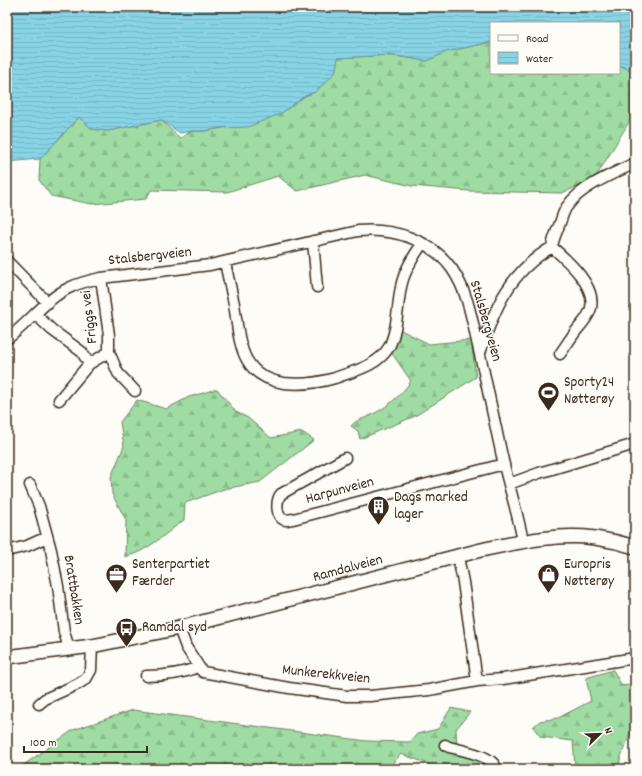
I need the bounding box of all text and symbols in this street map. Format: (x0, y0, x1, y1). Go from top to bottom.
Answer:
legend (490, 22, 620, 74)
text: Road (526, 31, 548, 48)
text: Water (526, 51, 553, 68)
street label: Stalsbergveien (107, 242, 193, 272)
street label: Stalsbergveien (463, 278, 507, 364)
street label: Friggs vei (76, 289, 104, 345)
place label: Sporty24 Nøtterøy (564, 372, 615, 411)
sports icon: Sporty24 Nøtterøy (535, 379, 561, 412)
street label: Harpunveien (303, 471, 377, 511)
place label: Dags marked lager (394, 487, 468, 526)
building icon: Dags marked lager (365, 494, 391, 527)
street label: Ramdalveien (311, 549, 385, 589)
street label: Brattbakken (57, 554, 89, 626)
place label: Senterpartiet Færder (132, 554, 210, 593)
place label: Europris Nøtterøy (564, 554, 615, 593)
office icon: Senterpartiet Færder (104, 561, 130, 594)
shop icon: Europris Nøtterøy (536, 561, 562, 594)
bus stop icon: Ramdal syd (113, 615, 139, 648)
place label: Ramdal syd (142, 617, 207, 639)
street label: Munkerekkveien (281, 659, 371, 691)
north arrow (580, 714, 620, 754)
text: N (599, 725, 616, 737)
scale bar (24, 728, 147, 754)
text: 100 m (30, 735, 57, 752)

